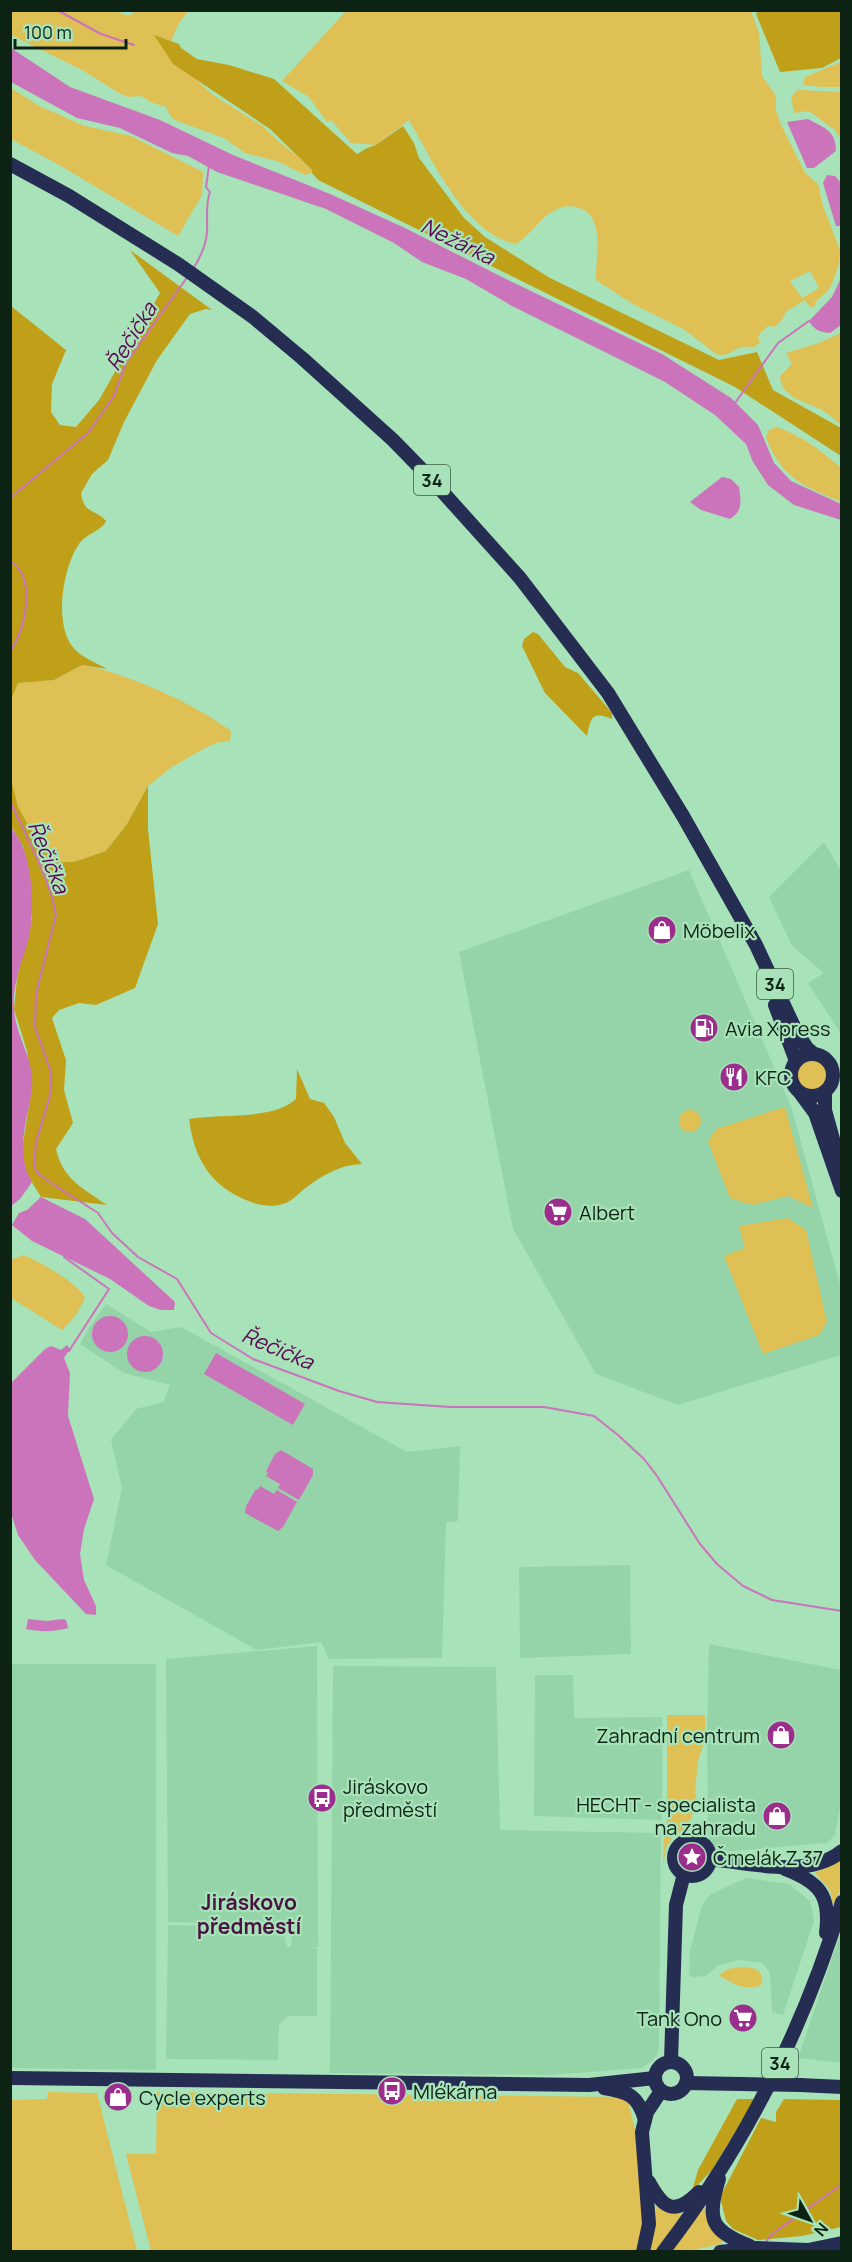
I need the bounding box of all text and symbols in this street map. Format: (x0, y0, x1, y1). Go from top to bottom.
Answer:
scale bar (15, 12, 126, 50)
text: 100 m (24, 20, 72, 44)
water label: Nežárka (417, 211, 501, 271)
water label: Řečička (99, 295, 164, 375)
road number: 34 (414, 465, 450, 495)
water label: Řečička (22, 817, 77, 898)
shop icon: Möbelix (646, 914, 678, 946)
place label: Möbelix (683, 917, 756, 944)
road number: 34 (757, 969, 793, 999)
fuel station icon: Avia Xpress (688, 1012, 720, 1044)
place label: Avia Xpress (725, 1015, 830, 1042)
restaurant icon: KFC (718, 1061, 750, 1093)
place label: KFC (755, 1064, 791, 1091)
supermarket icon: Albert (542, 1196, 574, 1228)
place label: Albert (579, 1199, 635, 1226)
water label: Řečička (238, 1320, 319, 1376)
shop icon: Zahradní centrum (765, 1719, 797, 1751)
place label: Zahradní centrum (596, 1722, 760, 1749)
place label: Jiráskovo předměstí (343, 1773, 438, 1823)
bus stop icon: Jiráskovo předměstí (306, 1782, 338, 1814)
place label: HECHT - specialista na zahradu (576, 1791, 756, 1841)
shop icon: HECHT - specialista na zahradu (761, 1800, 793, 1832)
place icon: Čmelák Z 37 (676, 1841, 708, 1873)
place label: Čmelák Z 37 (713, 1844, 823, 1871)
district label: Jiráskovo předměstí (197, 1888, 301, 1940)
supermarket icon: Tank Ono (727, 2002, 759, 2034)
place label: Tank Ono (636, 2005, 722, 2032)
road number: 34 (762, 2048, 798, 2078)
bus stop icon: Mlékárna (376, 2075, 408, 2107)
place label: Mlékárna (413, 2078, 497, 2105)
shop icon: Cycle experts (102, 2081, 134, 2113)
place label: Cycle experts (139, 2084, 266, 2111)
north arrow (780, 2190, 840, 2250)
text: N (809, 2218, 834, 2241)

